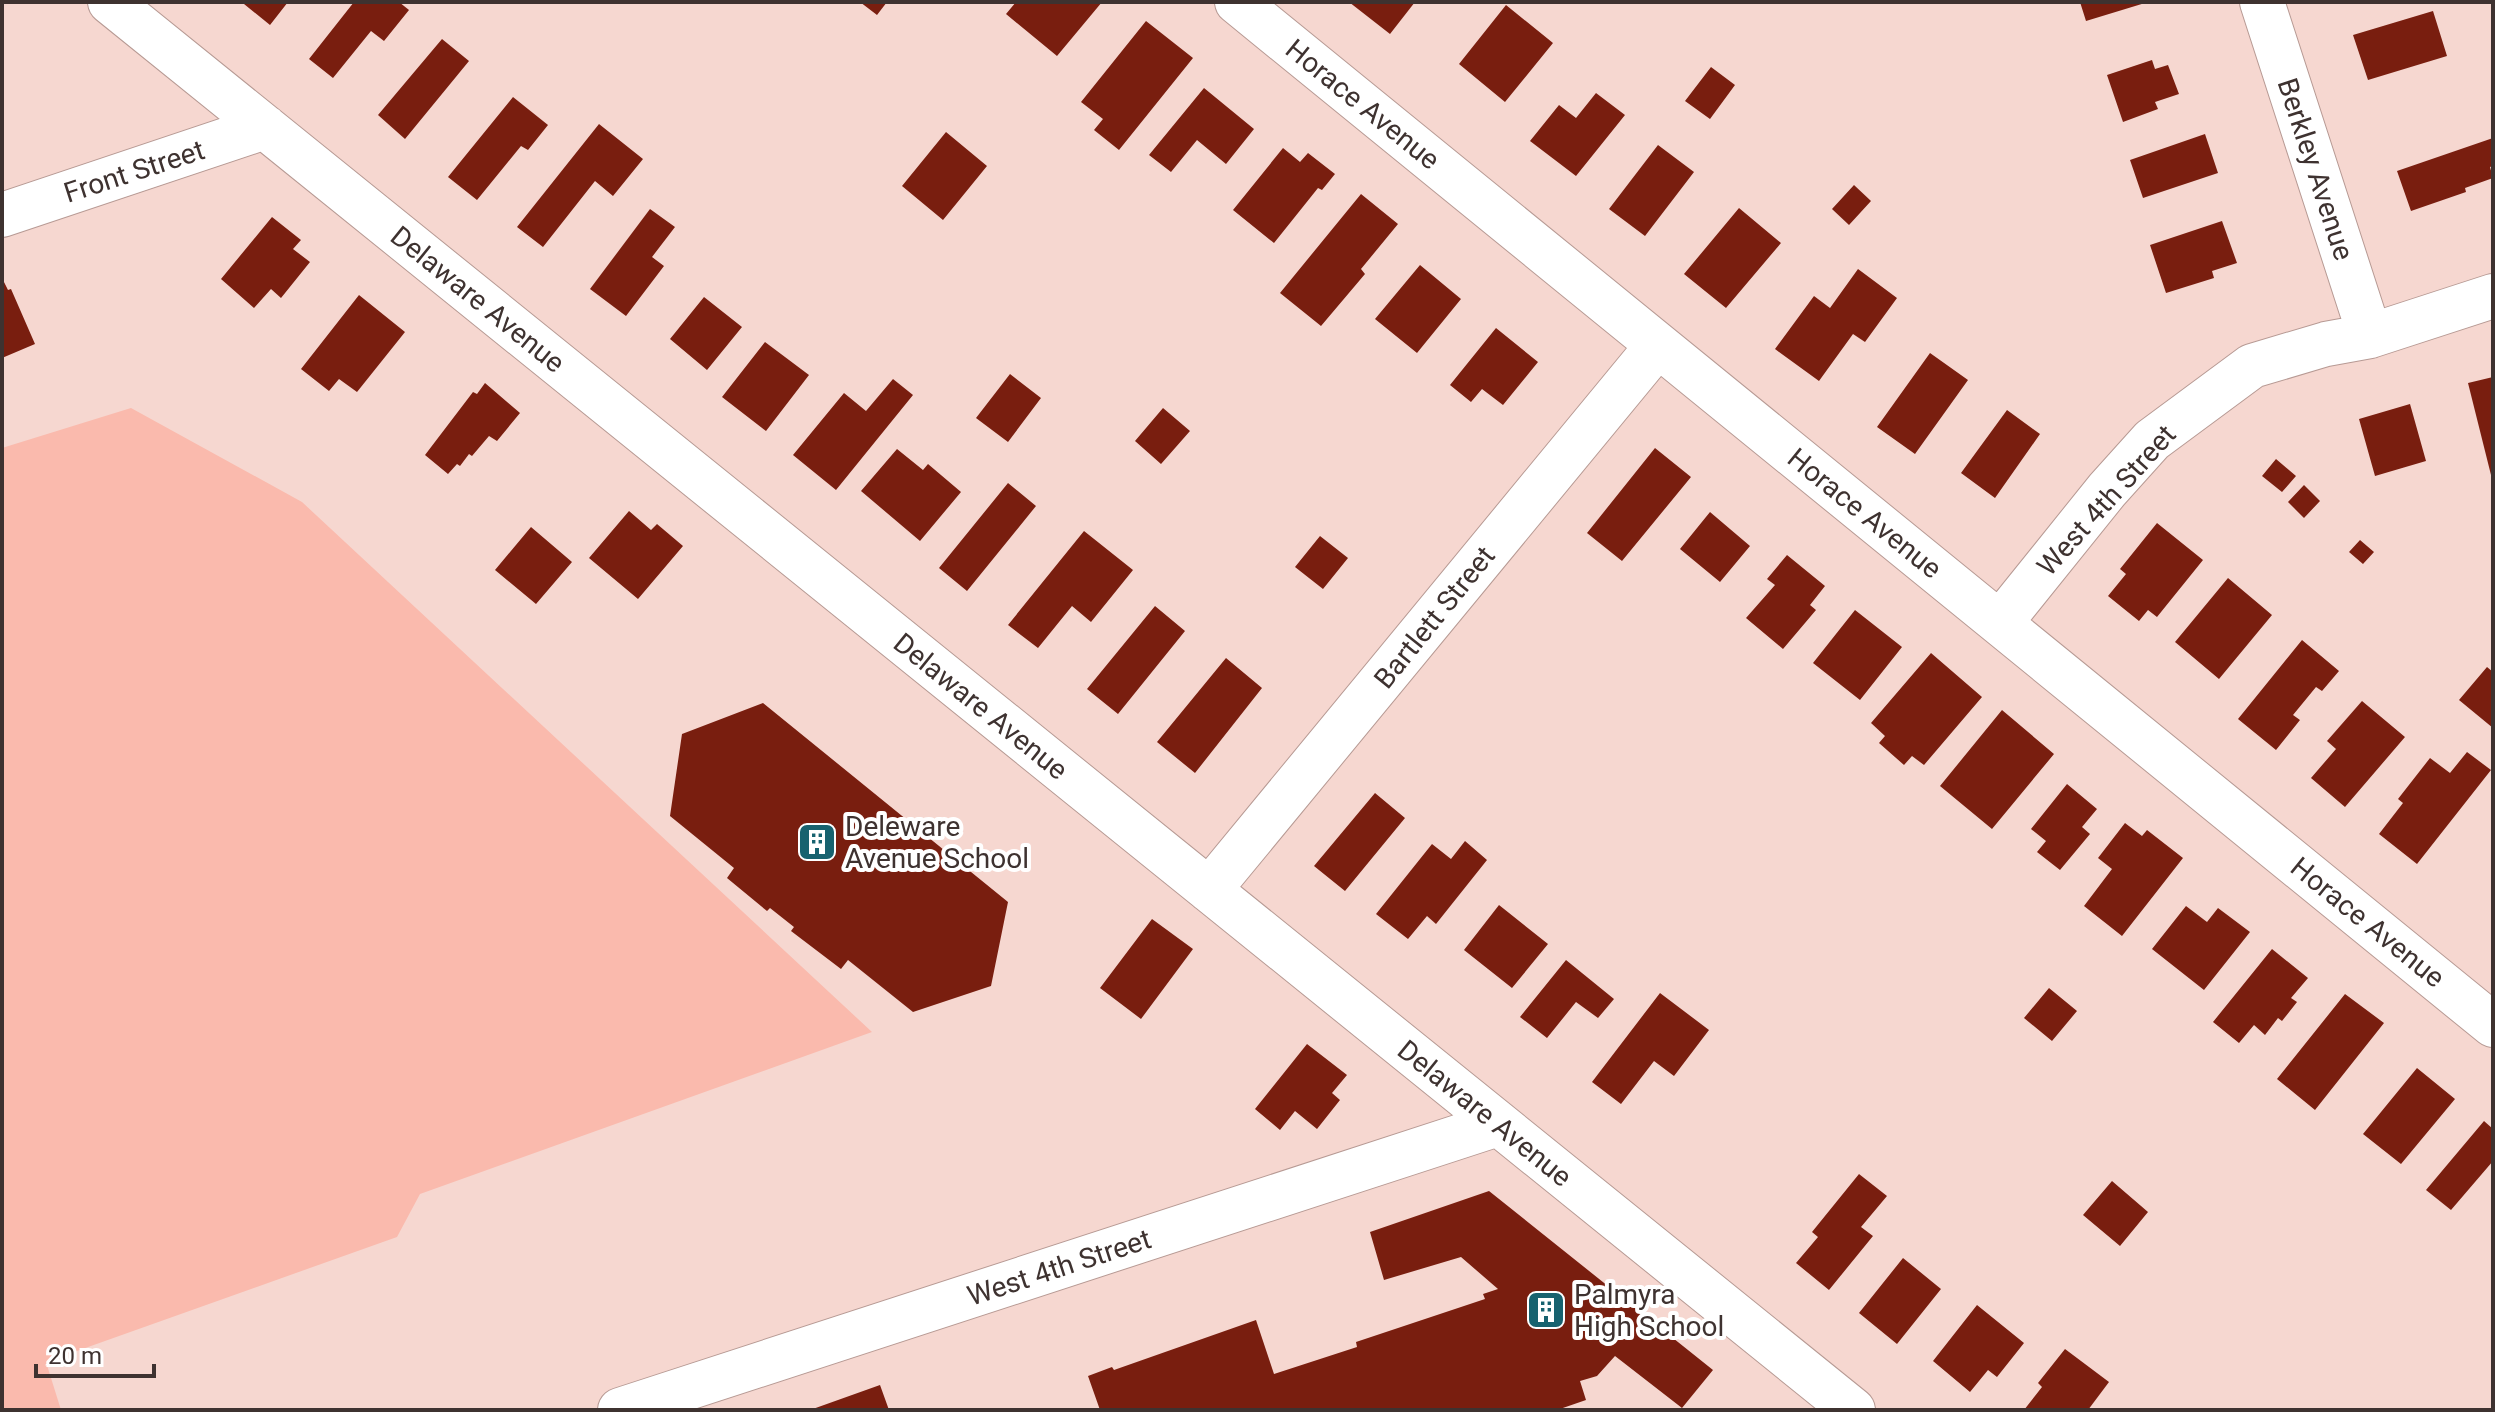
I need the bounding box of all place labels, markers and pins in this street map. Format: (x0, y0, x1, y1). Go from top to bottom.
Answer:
place label: Deleware Avenue School (845, 810, 1029, 875)
building icon: Deleware Avenue School (796, 821, 838, 863)
place label: Palmyra High School (1574, 1278, 1724, 1343)
building icon: Palmyra High School (1525, 1289, 1567, 1331)

